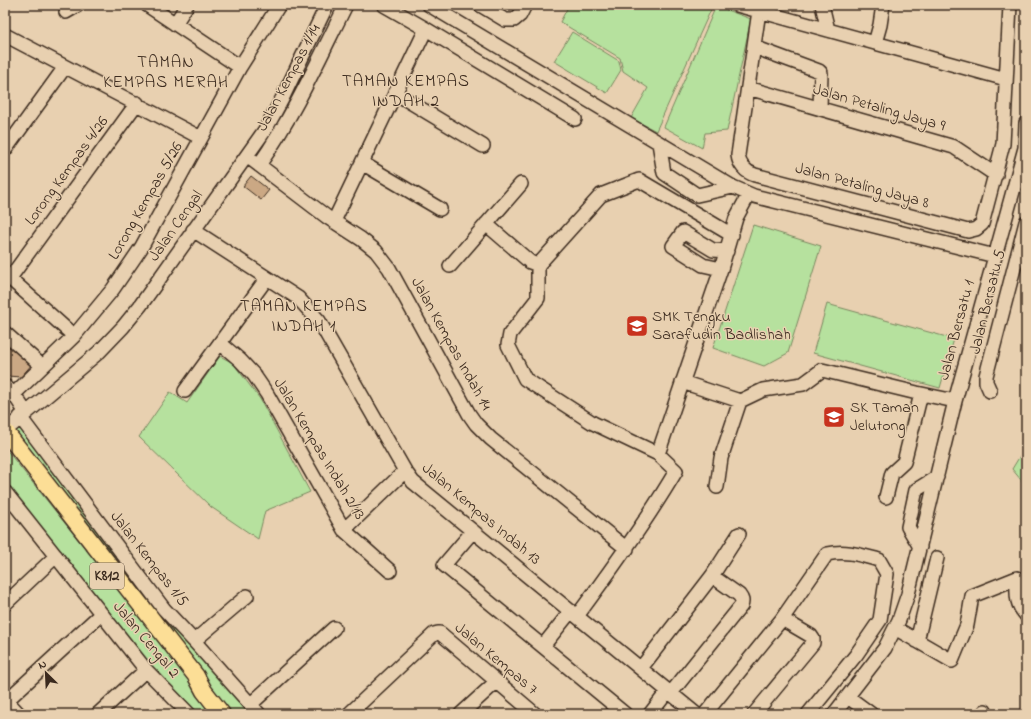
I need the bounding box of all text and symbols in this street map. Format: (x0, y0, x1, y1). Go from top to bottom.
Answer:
street label: Jalan Kempas 1/14 (251, 20, 328, 136)
district label: TAMAN KEMPAS MERAH (103, 50, 229, 95)
district label: TAMAN KEMPAS INDAH 2 (342, 69, 470, 114)
street label: Jalan Petaling Jaya 9 (810, 78, 948, 138)
street label: Lorong Kempas 4/26 (19, 111, 115, 231)
street label: Lorong Kempas 5/26 (102, 138, 190, 264)
street label: Jalan Petaling Jaya 8 (792, 157, 932, 215)
street label: Jalan Cengal (143, 185, 210, 266)
street label: Jalan Bersatu 5 (963, 247, 1013, 357)
street label: Jalan Kempas Indah 14 (404, 273, 498, 415)
street label: Jalan Bersatu 1 (932, 277, 982, 383)
district label: TAMAN KEMPAS INDAH 1 (240, 294, 368, 339)
place label: SMK Tengku Sarafudin Badlishah (652, 305, 791, 347)
school or university icon: SMK Tengku Sarafudin Badlishah (624, 313, 650, 339)
street label: Jalan Kempas Indah 2/13 (267, 373, 371, 525)
place label: SK Taman Jelutong (850, 396, 919, 438)
school or university icon: SK Taman Jelutong (821, 404, 847, 430)
street label: Jalan Kempas Indah 13 (416, 457, 546, 571)
street label: Jalan Kempas 1/5 (104, 506, 194, 612)
road number: K812 (90, 563, 124, 589)
street label: Jalan Cengal 2 (107, 596, 185, 684)
street label: Jalan Kempas 7 (449, 617, 544, 702)
north arrow (26, 653, 66, 693)
text: N (36, 656, 49, 674)

